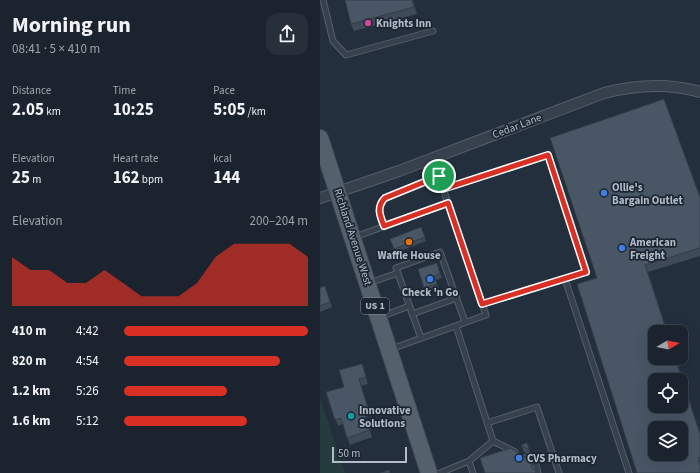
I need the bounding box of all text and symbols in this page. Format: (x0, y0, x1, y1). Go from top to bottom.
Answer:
text: Morning run (12, 9, 131, 41)
button: share (266, 13, 308, 55)
place label: Knights Inn (376, 16, 431, 31)
marker: Knights Inn (363, 18, 373, 28)
text: 08:41 · 5 × 410 m (12, 40, 100, 58)
text: Distance (12, 83, 51, 98)
text: Time (113, 83, 136, 98)
text: Pace (213, 83, 235, 98)
text: 2.05 (12, 98, 44, 122)
text: 10:25 (113, 98, 154, 122)
text: 5:05 (213, 98, 245, 122)
text: km (44, 104, 61, 119)
text: /km (245, 104, 266, 119)
street label: Cedar Lane (490, 110, 544, 142)
text: Elevation (12, 151, 55, 166)
text: Heart rate (113, 151, 158, 166)
text: kcal (213, 151, 232, 166)
pin (422, 159, 456, 193)
icon: arrive (428, 165, 450, 187)
text: 25 (12, 166, 30, 190)
text: 162 (113, 166, 140, 190)
text: 144 (213, 166, 240, 190)
text: m (30, 172, 41, 187)
text: bpm (140, 172, 163, 187)
place label: Ollie's Bargain Outlet (612, 180, 683, 208)
street label: Richland Avenue West (330, 187, 376, 288)
marker: Ollie's Bargain Outlet (599, 188, 609, 198)
text: Elevation (12, 212, 63, 230)
text: 200–204 m (250, 212, 308, 230)
place label: American Freight (629, 235, 676, 263)
marker: Waffle House (404, 237, 414, 247)
marker: American Freight (617, 243, 627, 253)
place label: Waffle House (377, 248, 441, 263)
marker: Check 'n Go (425, 274, 435, 284)
place label: Check 'n Go (402, 285, 458, 300)
road number: US 1 (361, 298, 389, 314)
text: 410 m (12, 322, 46, 340)
text: 4:42 (76, 322, 99, 340)
north arrow (648, 325, 688, 365)
map controls (648, 325, 688, 461)
text: 820 m (12, 352, 46, 370)
text: 4:54 (76, 352, 99, 370)
button: locate (648, 373, 688, 413)
text: 1.2 km (12, 382, 51, 400)
text: 5:26 (76, 382, 99, 400)
place label: Innovative Solutions (359, 403, 411, 431)
marker: Innovative Solutions (346, 411, 356, 421)
text: 1.6 km (12, 412, 51, 430)
text: 5:12 (76, 412, 99, 430)
button: layers (648, 421, 688, 461)
scale bar (332, 445, 407, 464)
text: 50 m (338, 446, 360, 461)
place label: CVS Pharmacy (527, 451, 597, 466)
marker: CVS Pharmacy (514, 453, 524, 463)

